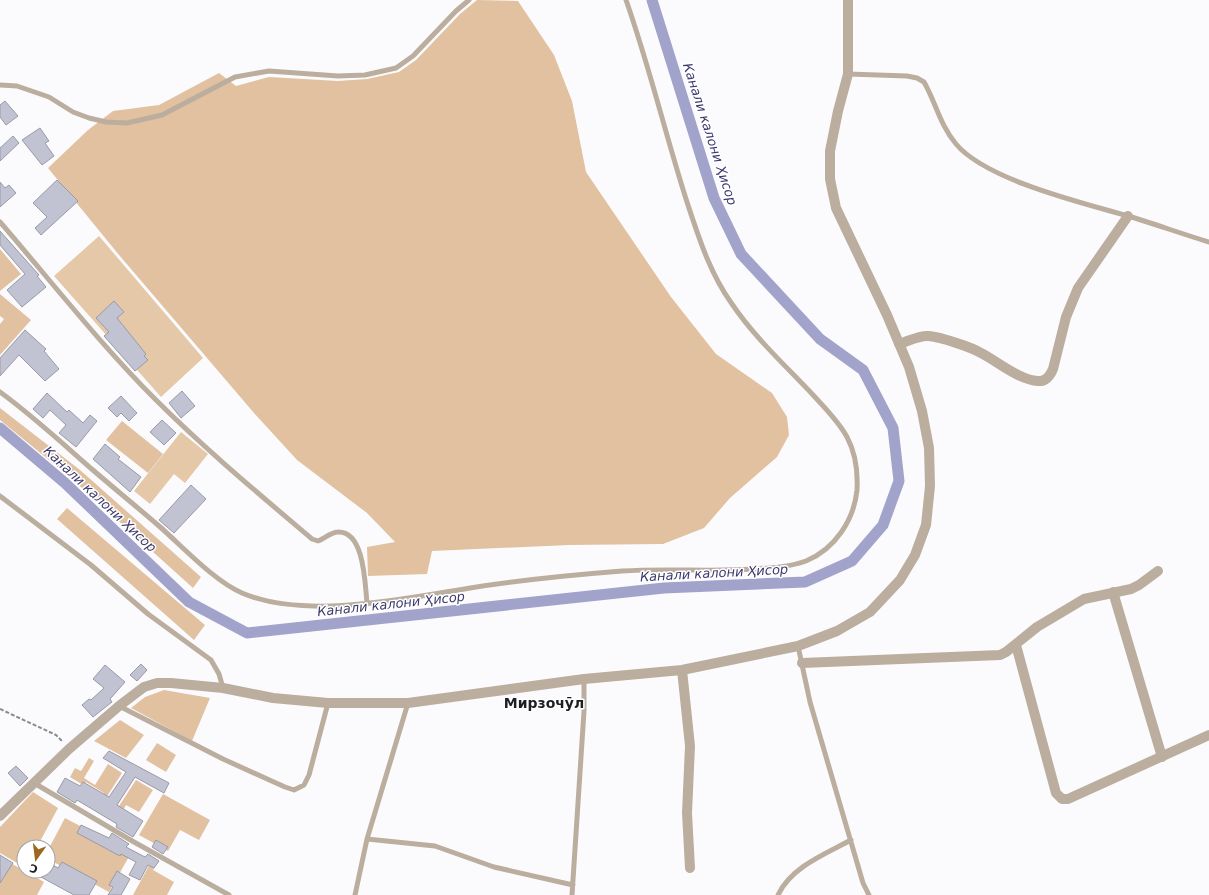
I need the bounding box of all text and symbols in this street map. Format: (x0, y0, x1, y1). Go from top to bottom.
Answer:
water label: Канали калони Ҳисор (680, 61, 740, 207)
water label: Канали калони Ҳисор (41, 443, 159, 555)
water label: Канали калони Ҳисор (639, 562, 789, 584)
water label: Канали калони Ҳисор (316, 589, 466, 619)
district label: Мирзочӯл (504, 695, 584, 711)
north arrow (16, 839, 56, 879)
text: С (28, 861, 39, 876)

